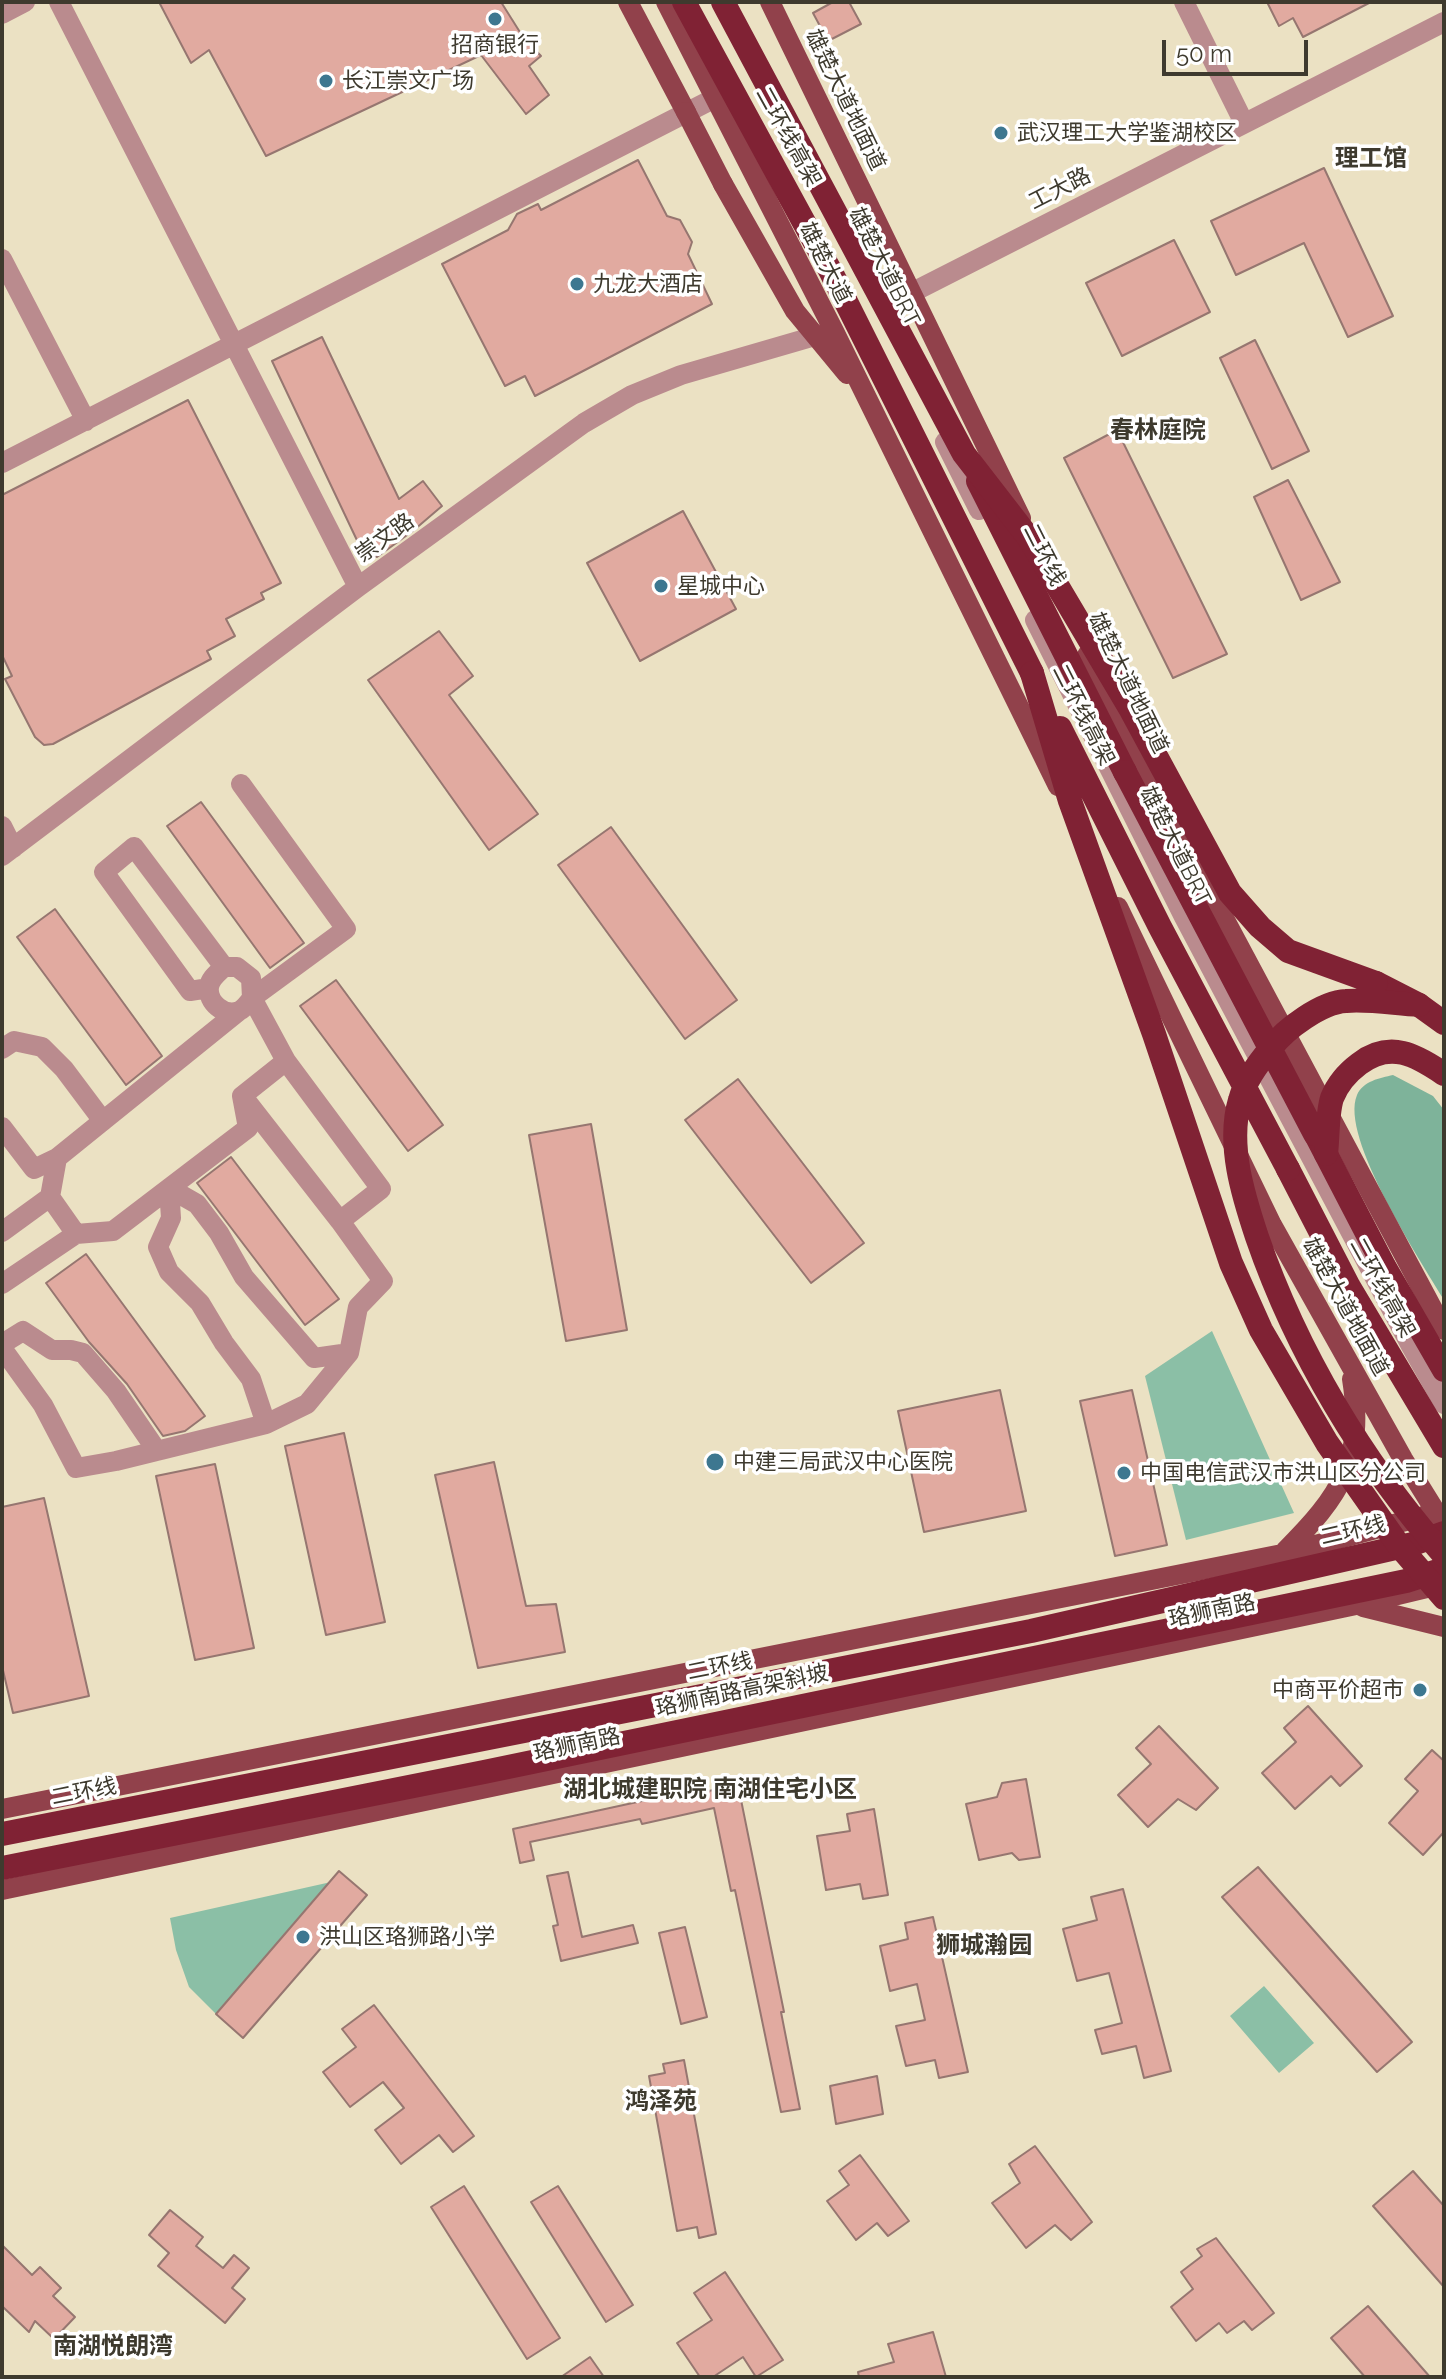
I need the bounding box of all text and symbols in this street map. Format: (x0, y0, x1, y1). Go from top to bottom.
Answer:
marker: 招商银行 (486, 10, 504, 28)
scale bar (1166, 24, 1312, 74)
street label: 雄楚大道地面道 (799, 25, 891, 175)
place label: 招商银行 (451, 32, 539, 58)
text: 50 m (1176, 39, 1232, 68)
place label: 长江崇文广场 (342, 68, 474, 94)
marker: 长江崇文广场 (317, 72, 335, 90)
street label: 二环线高架 (750, 82, 826, 192)
place label: 武汉理工大学鉴湖校区 (1017, 120, 1237, 146)
marker: 武汉理工大学鉴湖校区 (992, 124, 1010, 142)
district label: 理工馆 (1335, 145, 1407, 173)
street label: 工大路 (1025, 162, 1095, 216)
street label: 雄楚大道BRT (843, 203, 925, 331)
street label: 雄楚大道 (793, 218, 857, 308)
place label: 九龙大酒店 (593, 271, 703, 297)
marker: 九龙大酒店 (568, 275, 586, 293)
district label: 春林庭院 (1110, 417, 1206, 445)
street label: 崇文路 (351, 508, 419, 568)
street label: 二环线 (1017, 520, 1071, 590)
place label: 星城中心 (677, 573, 765, 599)
marker: 星城中心 (652, 577, 670, 595)
street label: 雄楚大道地面道 (1082, 608, 1174, 758)
street label: 二环线高架 (1046, 660, 1120, 770)
street label: 雄楚大道BRT (1134, 782, 1216, 910)
street label: 雄楚大道地面道 (1296, 1233, 1394, 1381)
street label: 二环线高架 (1344, 1233, 1420, 1343)
place label: 中建三局武汉中心医院 (733, 1449, 953, 1475)
marker: 中建三局武汉中心医院 (704, 1451, 726, 1473)
place label: 中国电信武汉市洪山区分公司 (1140, 1460, 1426, 1486)
marker: 中国电信武汉市洪山区分公司 (1115, 1464, 1133, 1482)
street label: 二环线 (1318, 1511, 1388, 1551)
street label: 珞狮南路 (1166, 1589, 1258, 1633)
street label: 二环线 (685, 1648, 755, 1686)
street label: 珞狮南路高架斜坡 (653, 1660, 831, 1722)
place label: 中商平价超市 (1272, 1677, 1404, 1703)
marker: 中商平价超市 (1411, 1681, 1429, 1699)
street label: 珞狮南路 (531, 1723, 623, 1767)
street label: 二环线 (49, 1773, 119, 1811)
district label: 湖北城建职院 南湖住宅小区 (563, 1776, 857, 1804)
place label: 洪山区珞狮路小学 (319, 1924, 495, 1950)
marker: 洪山区珞狮路小学 (294, 1928, 312, 1946)
district label: 狮城瀚园 (936, 1932, 1032, 1960)
district label: 鸿泽苑 (625, 2088, 697, 2116)
district label: 南湖悦朗湾 (53, 2333, 173, 2361)

